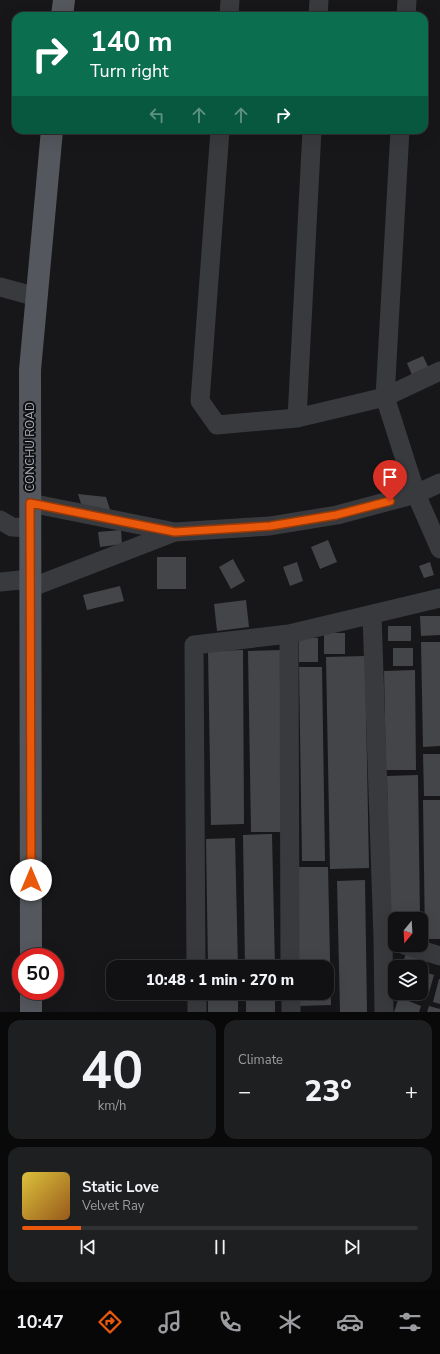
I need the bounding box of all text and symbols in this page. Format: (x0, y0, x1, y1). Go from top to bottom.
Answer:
text: 140 m (90, 23, 173, 61)
icon: right (24, 28, 76, 80)
text: Turn right (90, 59, 169, 83)
icon: left (146, 104, 168, 126)
icon: ahead (188, 104, 210, 126)
icon: ahead (230, 104, 252, 126)
icon: right (272, 104, 294, 126)
street label: CONCHU ROAD (22, 402, 38, 492)
pin (373, 460, 407, 501)
icon: arrive (379, 466, 401, 488)
position arrow (10, 859, 52, 901)
north arrow (388, 912, 428, 952)
map controls (388, 912, 428, 1000)
speed limit sign: 50 (12, 948, 64, 1000)
button: layers (388, 960, 428, 1000)
text: 10:48 · 1 min · 270 m (146, 970, 294, 990)
text: 40 (81, 1035, 143, 1106)
text: Climate (238, 1051, 283, 1069)
text: 23° (304, 1071, 352, 1112)
text: − (238, 1077, 251, 1107)
text: + (405, 1077, 418, 1107)
text: km/h (98, 1097, 126, 1115)
text: Static Love (82, 1177, 159, 1197)
text: Velvet Ray (82, 1197, 144, 1215)
icon: previous (77, 1236, 99, 1258)
icon: pause (209, 1236, 231, 1258)
icon: next (341, 1236, 363, 1258)
icon: directions (96, 1308, 124, 1336)
icon: music (156, 1308, 184, 1336)
icon: phone (216, 1308, 244, 1336)
icon: climate (276, 1308, 304, 1336)
icon: car (336, 1308, 364, 1336)
icon: filters (396, 1308, 424, 1336)
text: 10:47 (16, 1310, 64, 1334)

